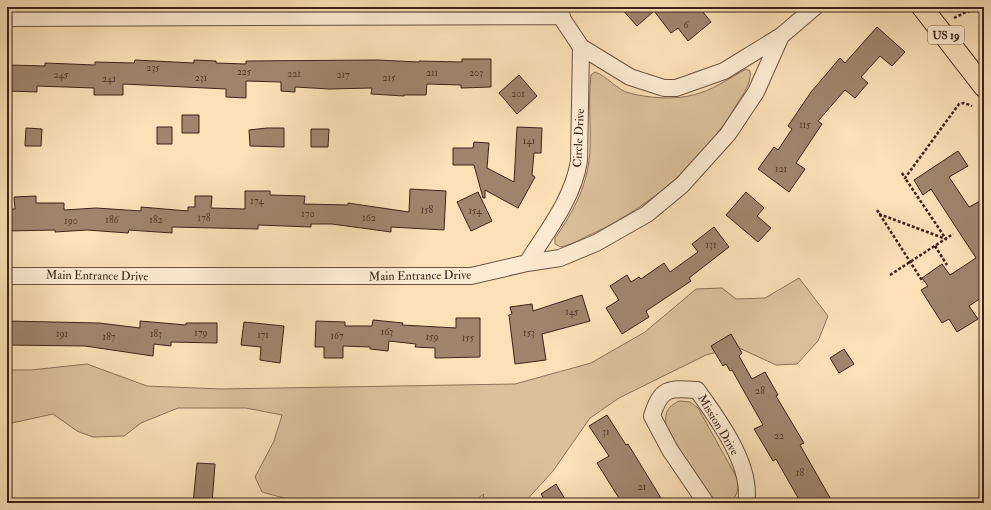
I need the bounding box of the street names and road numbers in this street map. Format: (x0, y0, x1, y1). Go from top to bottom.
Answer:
road number: US 19 (928, 26, 964, 44)
street label: Circle Drive (570, 108, 588, 168)
street label: Main Entrance Drive (46, 268, 148, 284)
street label: Main Entrance Drive (369, 268, 471, 284)
street label: Mission Drive (694, 392, 742, 458)

